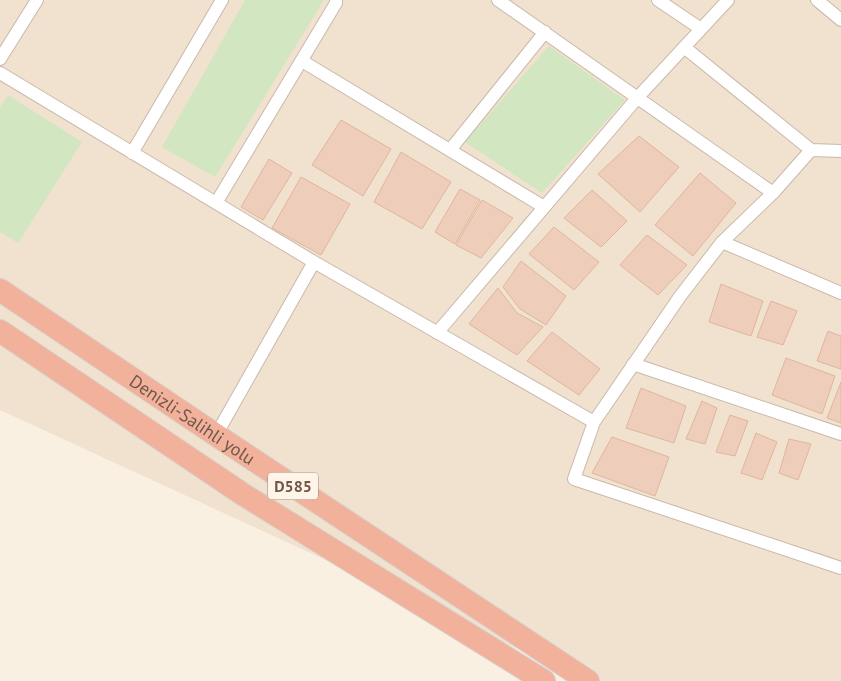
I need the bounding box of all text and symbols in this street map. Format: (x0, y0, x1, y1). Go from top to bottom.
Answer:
street label: Denizli-Salihli yolu (126, 369, 260, 469)
road number: D585 (268, 472, 318, 500)

